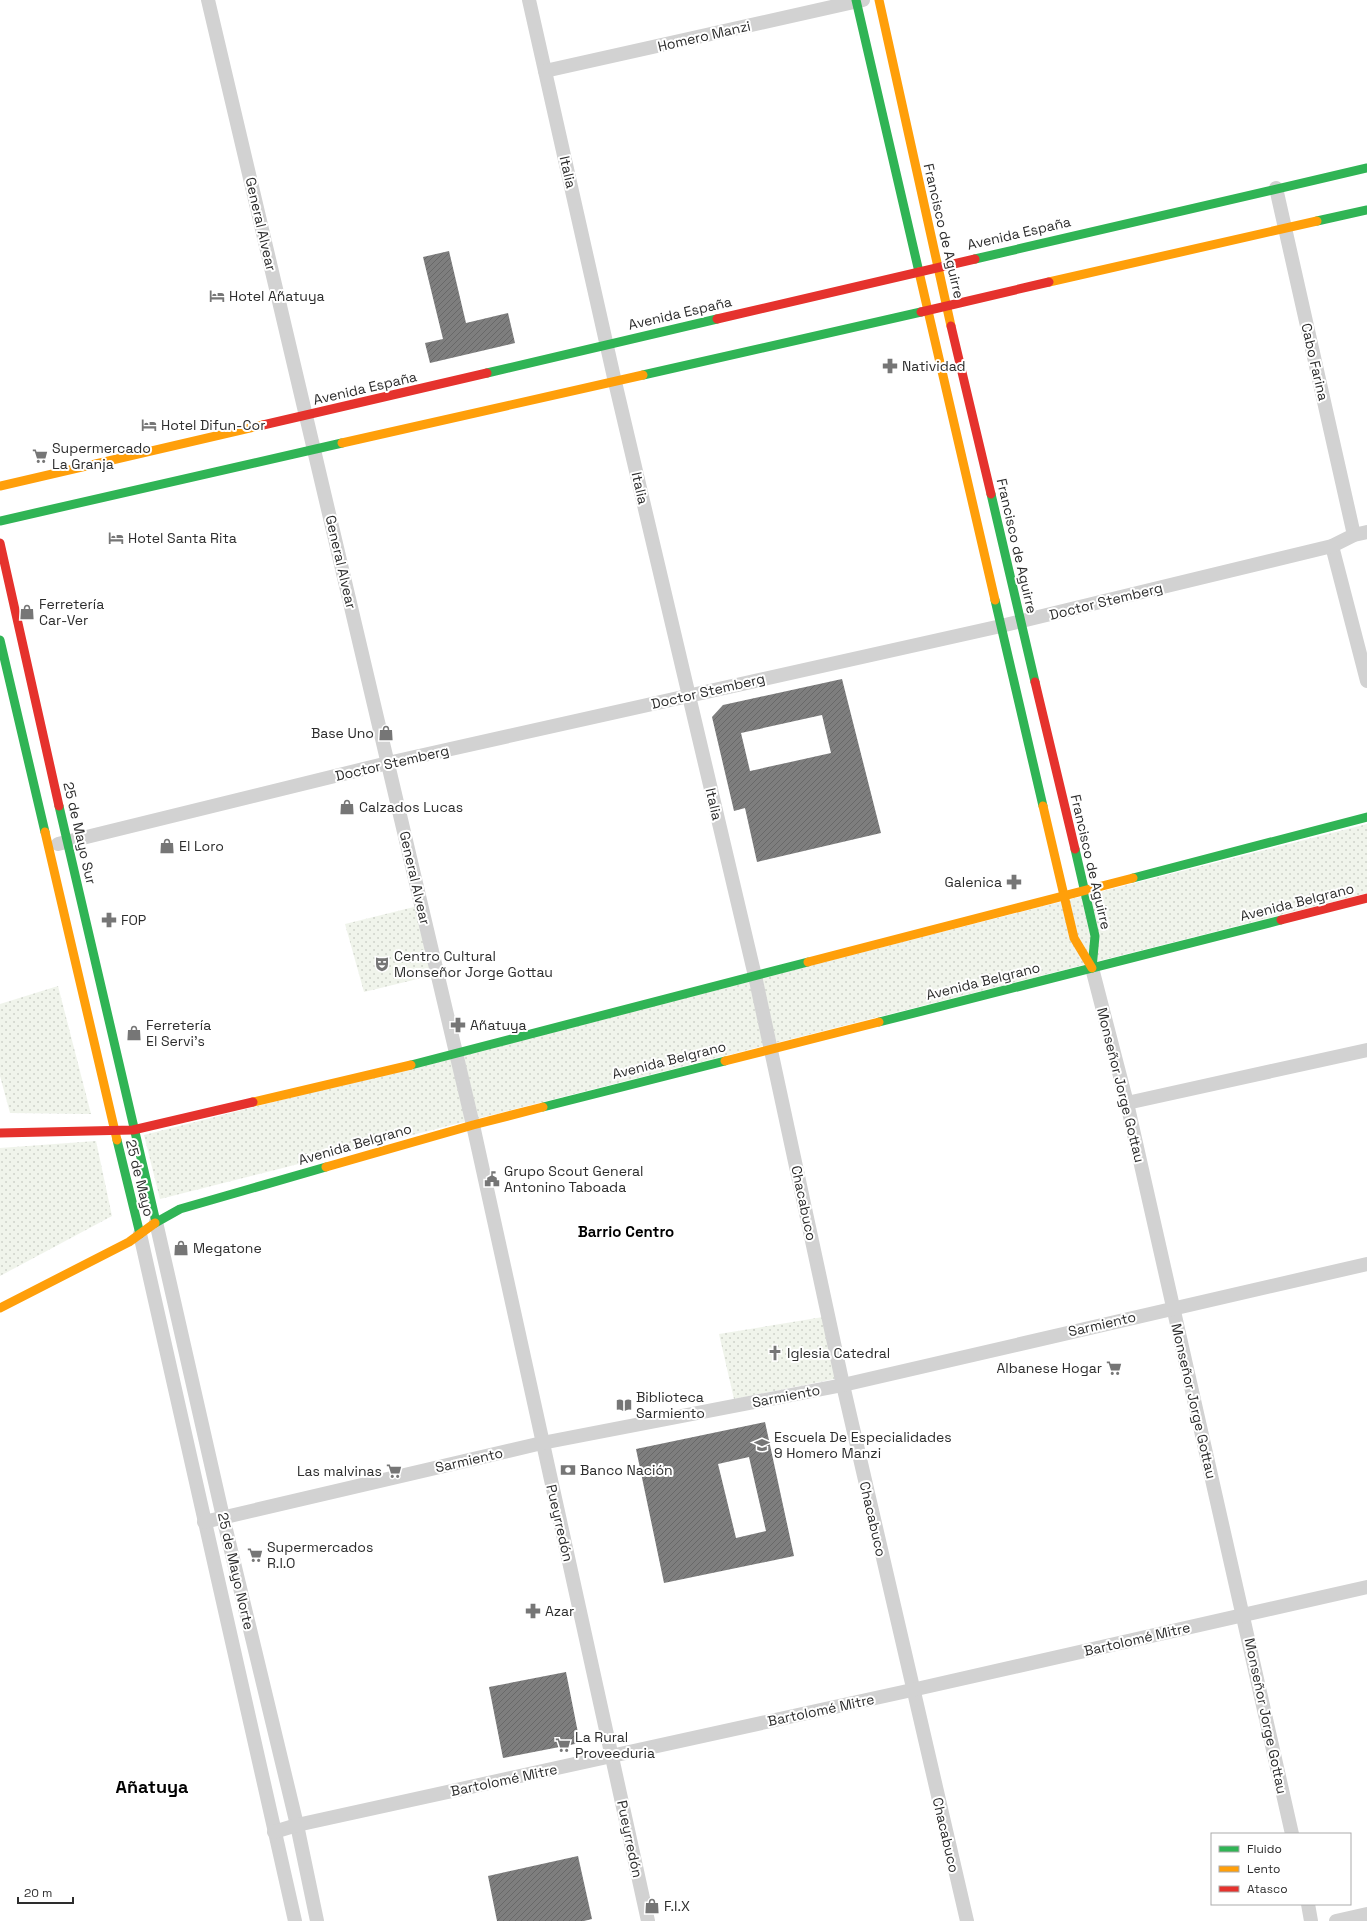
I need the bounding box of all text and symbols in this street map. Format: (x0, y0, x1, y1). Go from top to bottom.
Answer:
street label: Homero Manzi (656, 17, 752, 55)
street label: Italia (556, 154, 580, 190)
street label: Francisco de Aguirre (920, 162, 968, 300)
street label: General Alvear (241, 175, 281, 273)
street label: Avenida España (965, 212, 1073, 254)
hotel icon: Hotel Añatuya (208, 287, 226, 305)
place label: Hotel Añatuya (229, 287, 325, 305)
street label: Avenida España (626, 292, 734, 334)
street label: Cabo Farina (1297, 321, 1333, 403)
pharmacy icon: Natividad (881, 357, 899, 375)
place label: Natividad (902, 357, 966, 375)
street label: Avenida España (311, 367, 419, 409)
hotel icon: Hotel Difun-Cor (140, 416, 158, 434)
place label: Hotel Difun-Cor (161, 416, 265, 434)
place label: Supermercado La Granja (52, 439, 151, 473)
supermarket icon: Supermercado La Granja (31, 447, 49, 465)
street label: Italia (628, 470, 652, 506)
street label: Francisco de Aguirre (993, 477, 1041, 615)
street label: General Alvear (321, 513, 361, 611)
hotel icon: Hotel Santa Rita (107, 529, 125, 547)
place label: Hotel Santa Rita (128, 529, 237, 547)
street label: Doctor Stemberg (1047, 578, 1165, 624)
place label: Ferretería Car-Ver (39, 595, 104, 629)
shop icon: Ferretería Car-Ver (18, 603, 36, 621)
street label: Doctor Stemberg (649, 669, 767, 713)
place label: Base Uno (311, 724, 374, 742)
shop icon: Base Uno (377, 724, 395, 742)
street label: Doctor Stemberg (333, 741, 451, 785)
street label: 25 de Mayo Sur (59, 780, 101, 886)
street label: Italia (702, 786, 726, 822)
street label: Francisco de Aguirre (1067, 793, 1115, 931)
shop icon: Calzados Lucas (338, 798, 356, 816)
place label: Calzados Lucas (359, 798, 463, 816)
street label: General Alvear (395, 829, 435, 927)
shop icon: El Loro (158, 837, 176, 855)
place label: El Loro (179, 837, 224, 855)
place label: Galenica (945, 873, 1002, 891)
pharmacy icon: Galenica (1005, 873, 1023, 891)
street label: Avenida Belgrano (1238, 879, 1356, 925)
pharmacy icon: FOP (100, 911, 118, 929)
place label: FOP (121, 911, 146, 929)
place label: Centro Cultural Monseñor Jorge Gottau (394, 947, 553, 981)
theatre icon: Centro Cultural Monseñor Jorge Gottau (373, 955, 391, 973)
street label: Avenida Belgrano (924, 958, 1042, 1004)
street label: Monseñor Jorge Gottau (1093, 1006, 1149, 1164)
place label: Ferretería El Servi's (146, 1016, 211, 1050)
pharmacy icon: Añatuya (449, 1016, 467, 1034)
place label: Añatuya (470, 1016, 527, 1034)
shop icon: Ferretería El Servi's (125, 1024, 143, 1042)
street label: Avenida Belgrano (610, 1037, 728, 1083)
street label: Avenida Belgrano (296, 1119, 414, 1169)
street label: 25 de Mayo (122, 1138, 158, 1218)
place label: Grupo Scout General Antonino Taboada (504, 1162, 643, 1196)
street label: Chacabuco (787, 1164, 821, 1242)
public building icon: Grupo Scout General Antonino Taboada (483, 1170, 501, 1188)
district label: Barrio Centro (578, 1222, 674, 1241)
shop icon: Megatone (172, 1239, 190, 1257)
place label: Megatone (193, 1239, 262, 1257)
street label: Sarmiento (1066, 1307, 1138, 1341)
street label: Monseñor Jorge Gottau (1167, 1322, 1221, 1480)
church icon: Iglesia Catedral (766, 1344, 784, 1362)
place label: Iglesia Catedral (787, 1344, 890, 1362)
place label: Albanese Hogar (996, 1359, 1102, 1377)
supermarket icon: Albanese Hogar (1105, 1359, 1123, 1377)
street label: Sarmiento (750, 1381, 822, 1411)
place label: Biblioteca Sarmiento (636, 1388, 705, 1422)
library icon: Biblioteca Sarmiento (615, 1396, 633, 1414)
place label: Escuela De Especialidades 9 Homero Manzi (774, 1428, 952, 1462)
school or university icon: Escuela De Especialidades 9 Homero Manzi (753, 1436, 771, 1454)
street label: Sarmiento (433, 1443, 505, 1477)
bank icon: Banco Nación (559, 1461, 577, 1479)
place label: Banco Nación (580, 1461, 673, 1479)
place label: Las malvinas (297, 1462, 382, 1480)
supermarket icon: Las malvinas (385, 1462, 403, 1480)
street label: Chacabuco (856, 1480, 890, 1558)
street label: Pueyrredón (542, 1483, 578, 1563)
street label: 25 de Mayo Norte (214, 1511, 258, 1631)
place label: Supermercados R.I.O (267, 1538, 373, 1572)
supermarket icon: Supermercados R.I.O (246, 1546, 264, 1564)
pharmacy icon: Azar (524, 1602, 542, 1620)
place label: Azar (545, 1602, 574, 1620)
street label: Bartolomé Mitre (1082, 1618, 1192, 1660)
street label: Monseñor Jorge Gottau (1241, 1636, 1291, 1796)
street label: Bartolomé Mitre (766, 1690, 876, 1730)
place label: La Rural Proveeduria (575, 1728, 655, 1762)
supermarket icon: La Rural Proveeduria (554, 1736, 572, 1754)
street label: Bartolomé Mitre (449, 1760, 559, 1800)
district label: Añatuya (115, 1775, 189, 1798)
street label: Chacabuco (929, 1796, 963, 1874)
street label: Pueyrredón (613, 1799, 647, 1879)
legend (1211, 1833, 1351, 1905)
text: Fluido (1247, 1841, 1282, 1857)
text: Lento (1247, 1861, 1281, 1877)
scale bar (18, 1879, 73, 1905)
text: Atasco (1247, 1881, 1288, 1897)
text: 20 m (24, 1885, 52, 1901)
shop icon: F.I.X (643, 1897, 661, 1915)
place label: F.I.X (664, 1897, 690, 1915)

